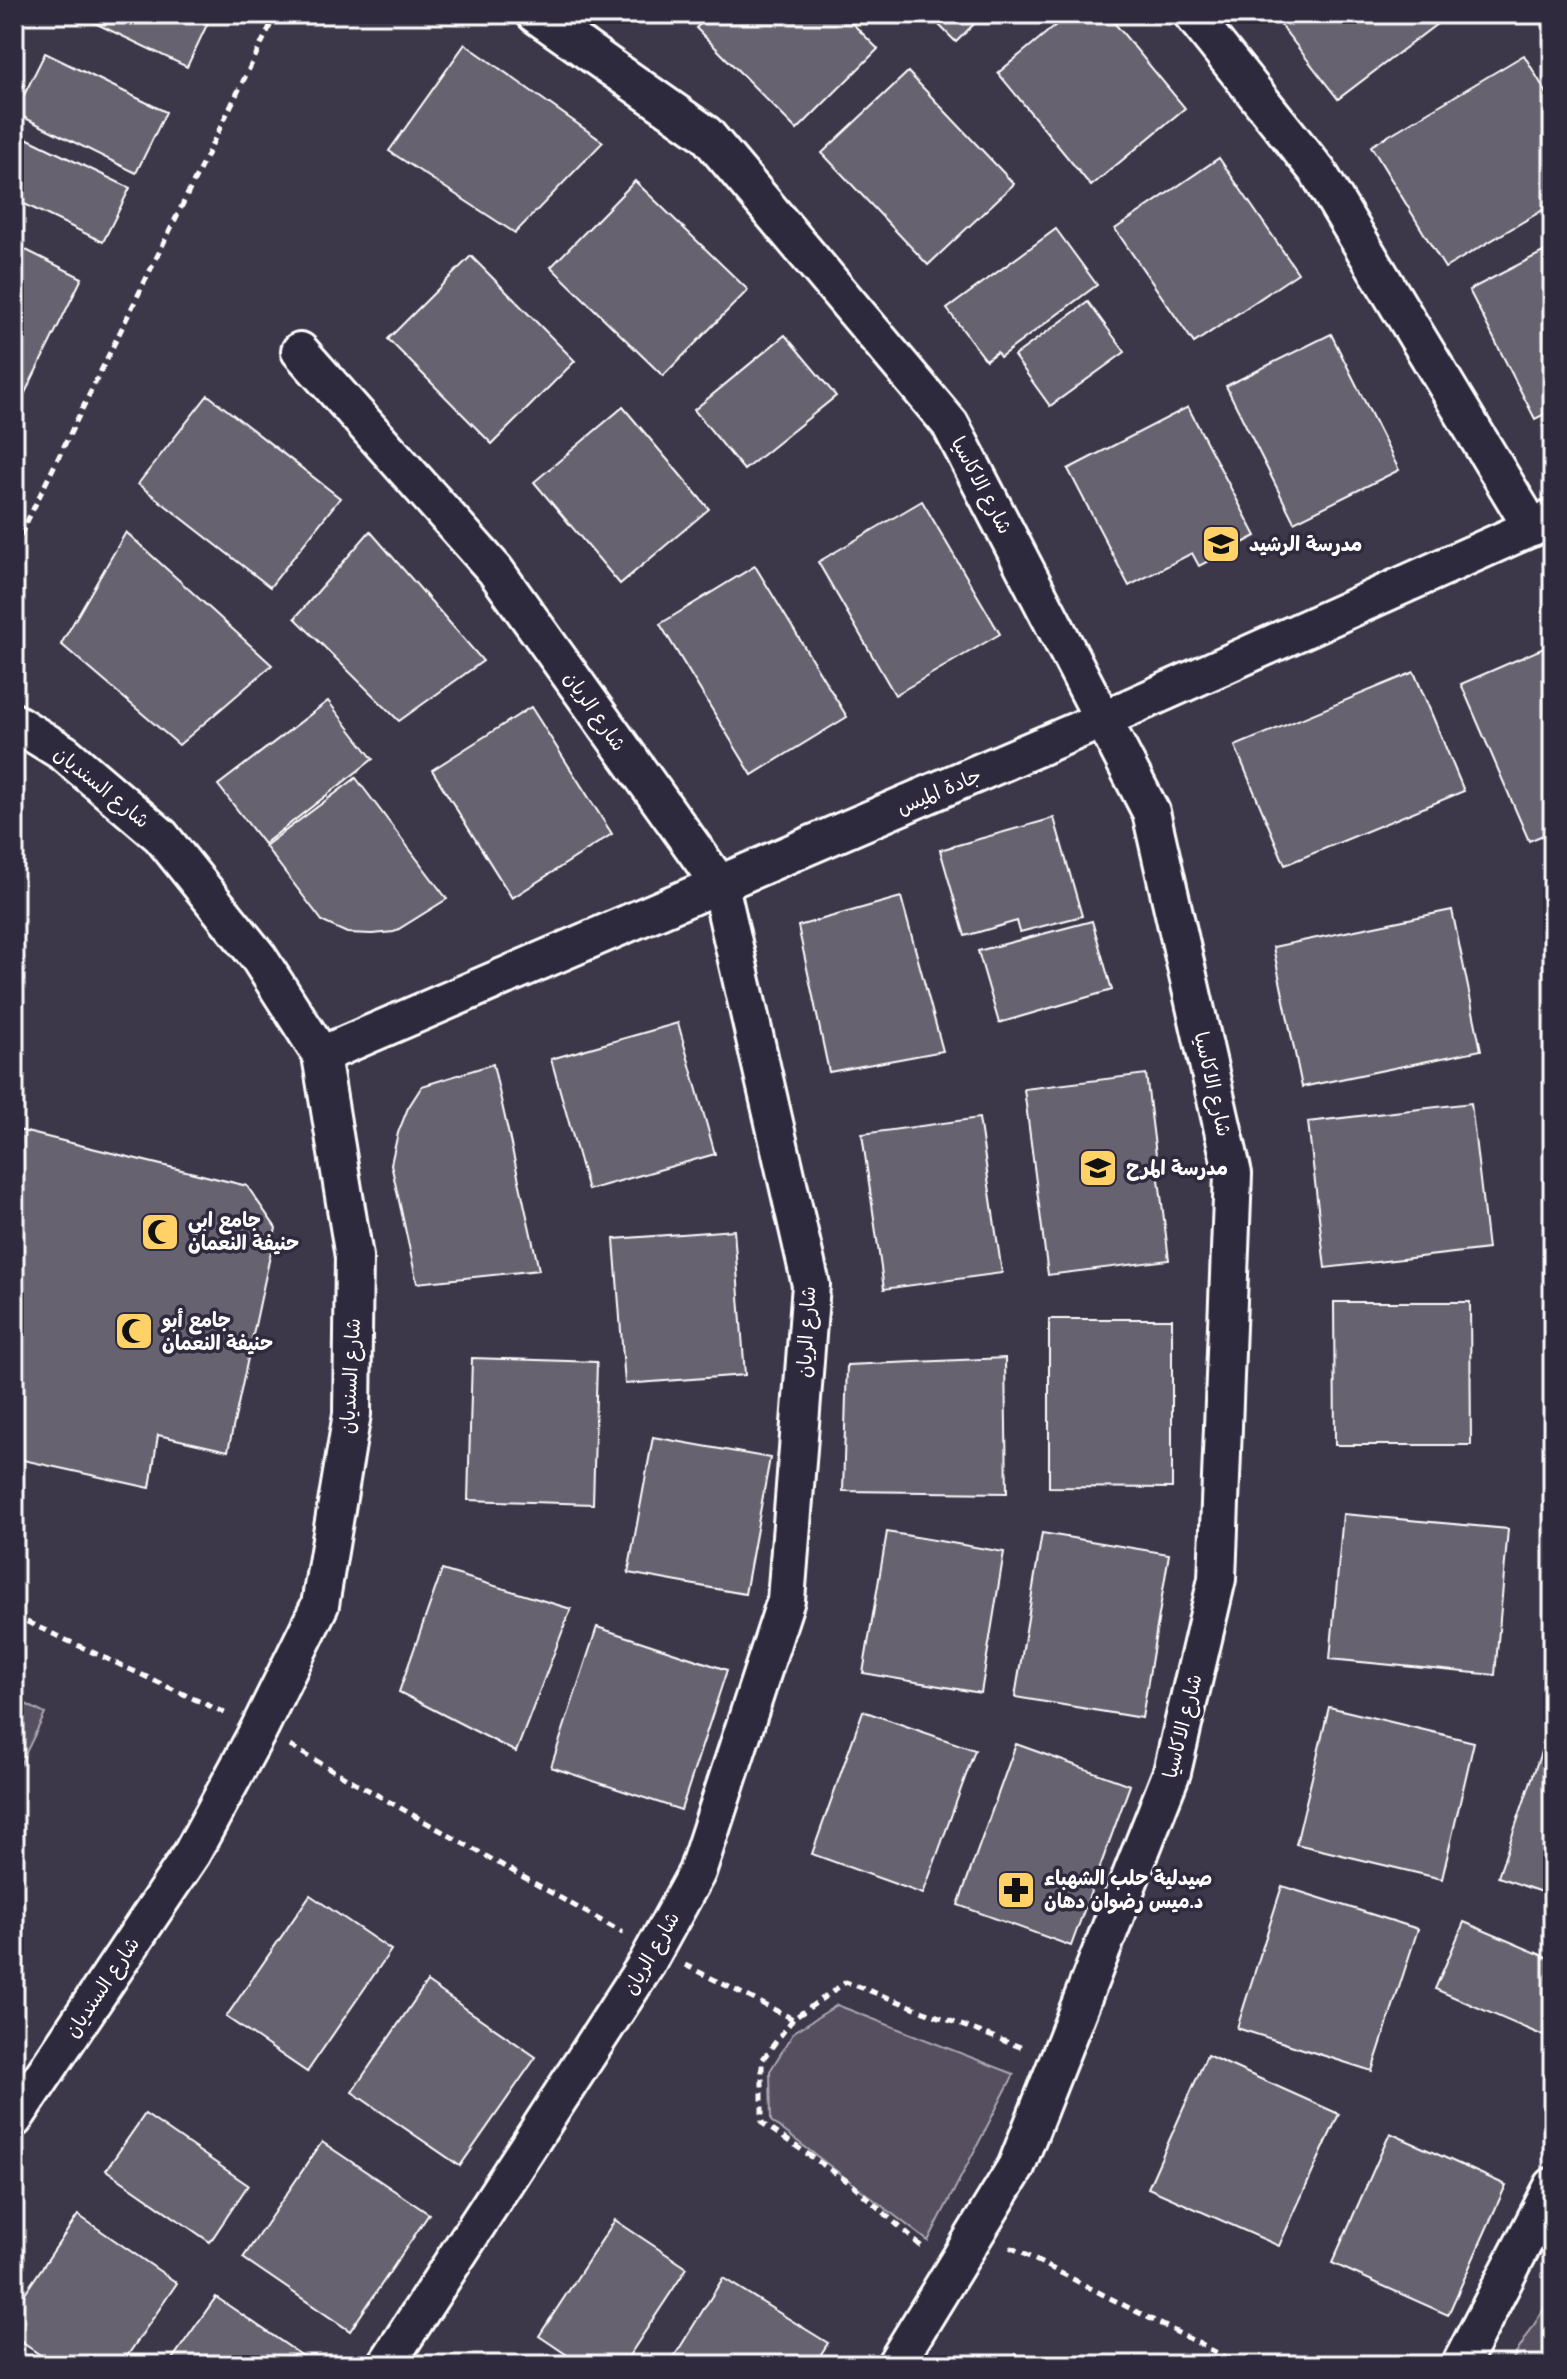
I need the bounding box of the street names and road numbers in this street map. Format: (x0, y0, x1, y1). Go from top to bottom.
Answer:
street label: شارع الاكاسيا (945, 433, 1017, 539)
street label: شارع الريان (557, 667, 630, 757)
street label: شارع السنديان (48, 742, 154, 834)
street label: جادة الميس (894, 763, 985, 820)
street label: شارع الاكاسيا (1187, 1030, 1236, 1139)
street label: شارع الريان (793, 1286, 822, 1379)
street label: شارع السنديان (336, 1318, 367, 1435)
street label: شارع الاكاسيا (1158, 1672, 1208, 1781)
street label: شارع الريان (619, 1908, 686, 2000)
street label: شارع السنديان (61, 1933, 146, 2043)

